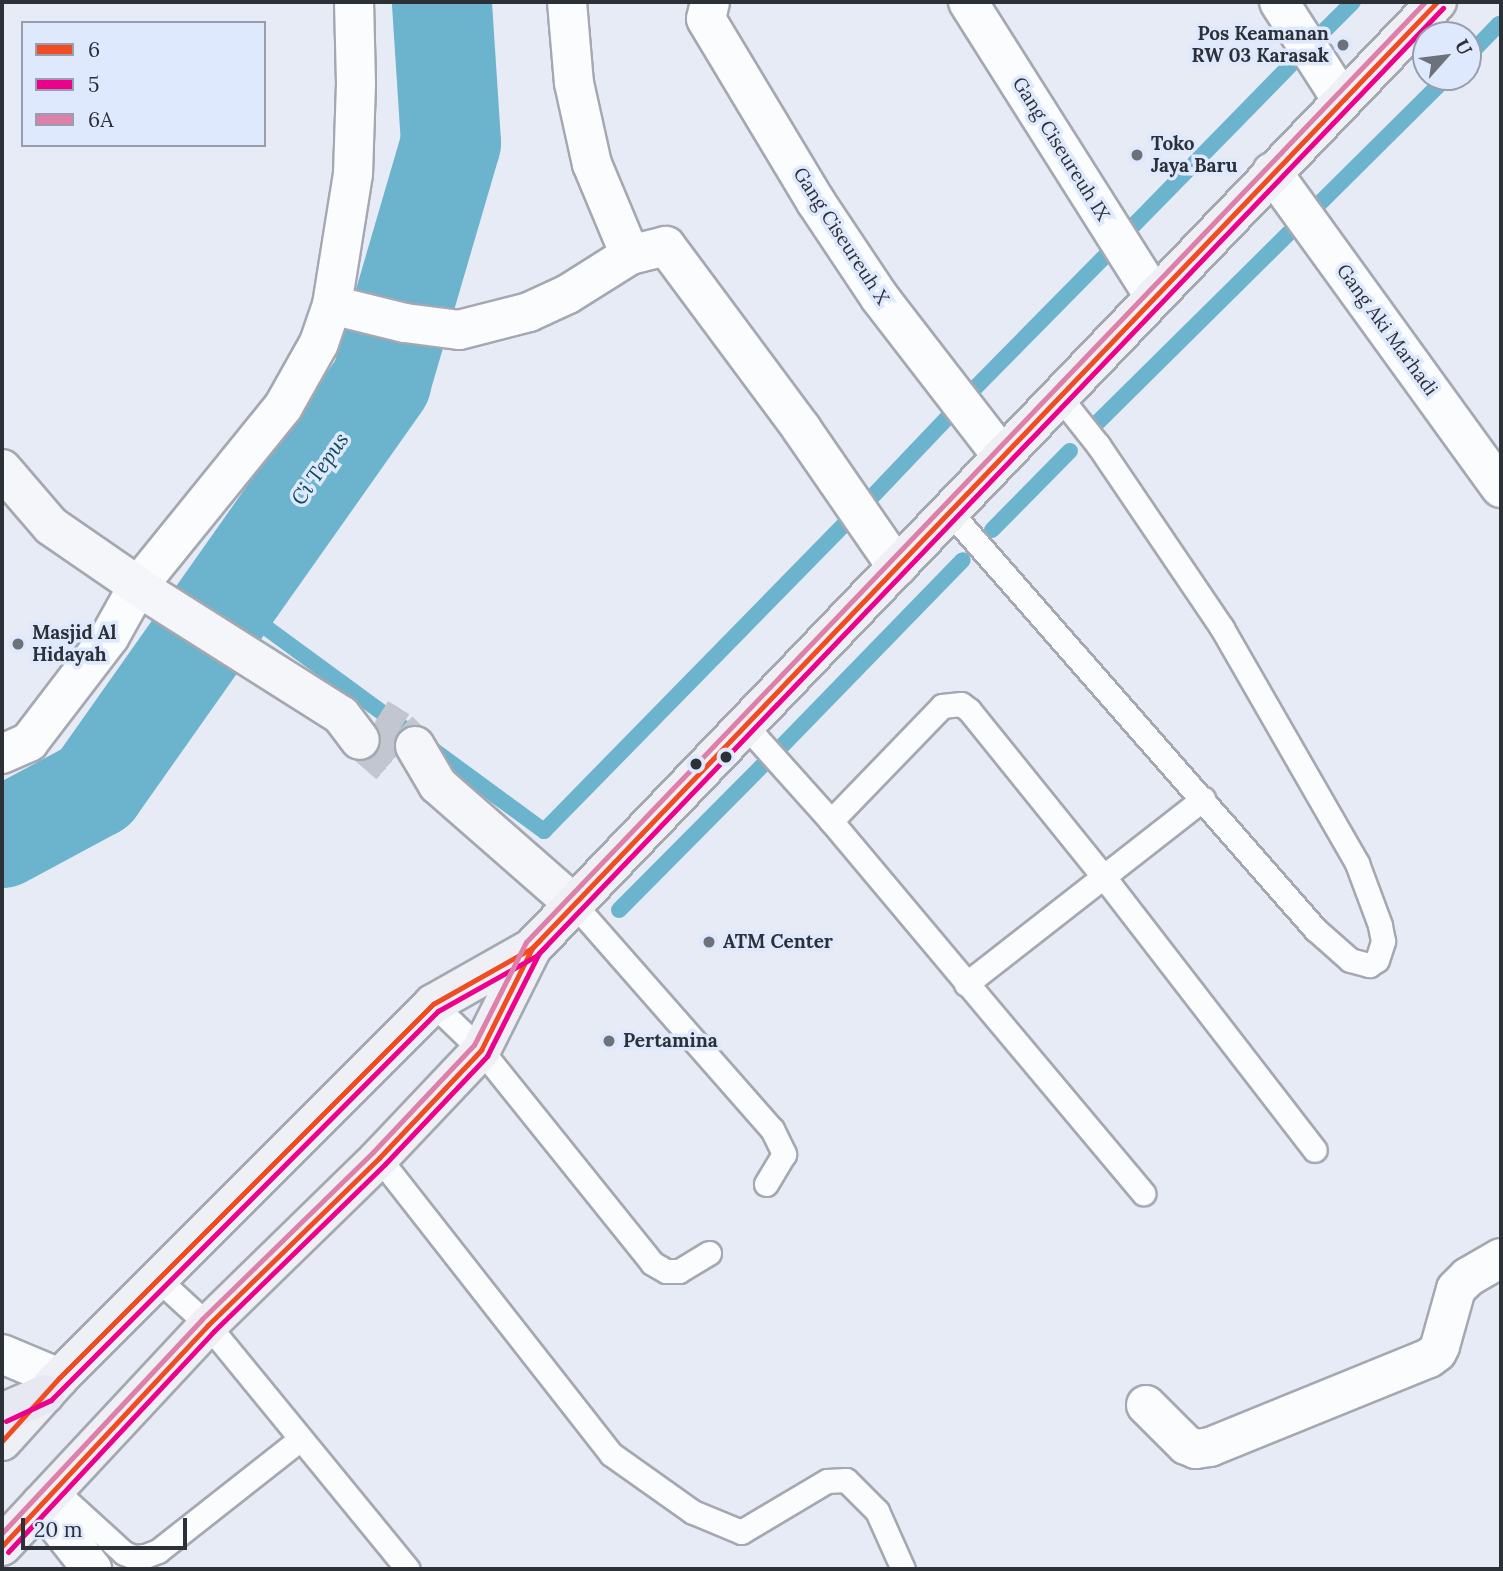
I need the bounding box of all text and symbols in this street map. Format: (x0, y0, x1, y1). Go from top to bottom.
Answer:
legend (21, 21, 266, 147)
north arrow (1412, 21, 1482, 91)
place label: Pos Keamanan RW 03 Karasak (1191, 23, 1329, 67)
text: U (1450, 35, 1478, 59)
text: 6 (88, 36, 100, 63)
marker: Pos Keamanan RW 03 Karasak (1335, 37, 1351, 53)
text: 5 (88, 71, 99, 98)
street label: Gang Ciseureuh IX (1008, 73, 1114, 225)
text: 6A (88, 106, 113, 133)
place label: Toko Jaya Baru (1151, 133, 1237, 177)
marker: Toko Jaya Baru (1129, 147, 1145, 163)
street label: Gang Ciseureuh X (788, 163, 894, 309)
street label: Gang Aki Marhadi (1332, 260, 1442, 400)
water label: Ci Tepus (286, 428, 354, 510)
place label: Masjid Al Hidayah (32, 622, 116, 666)
marker: Masjid Al Hidayah (10, 636, 26, 652)
unlabelled marker (719, 750, 733, 764)
unlabelled marker (689, 757, 703, 771)
place label: ATM Center (723, 931, 833, 953)
marker: ATM Center (701, 934, 717, 950)
place label: Pertamina (623, 1030, 718, 1052)
marker: Pertamina (601, 1033, 617, 1049)
scale bar (24, 1504, 191, 1548)
text: 20 m (34, 1516, 83, 1543)

